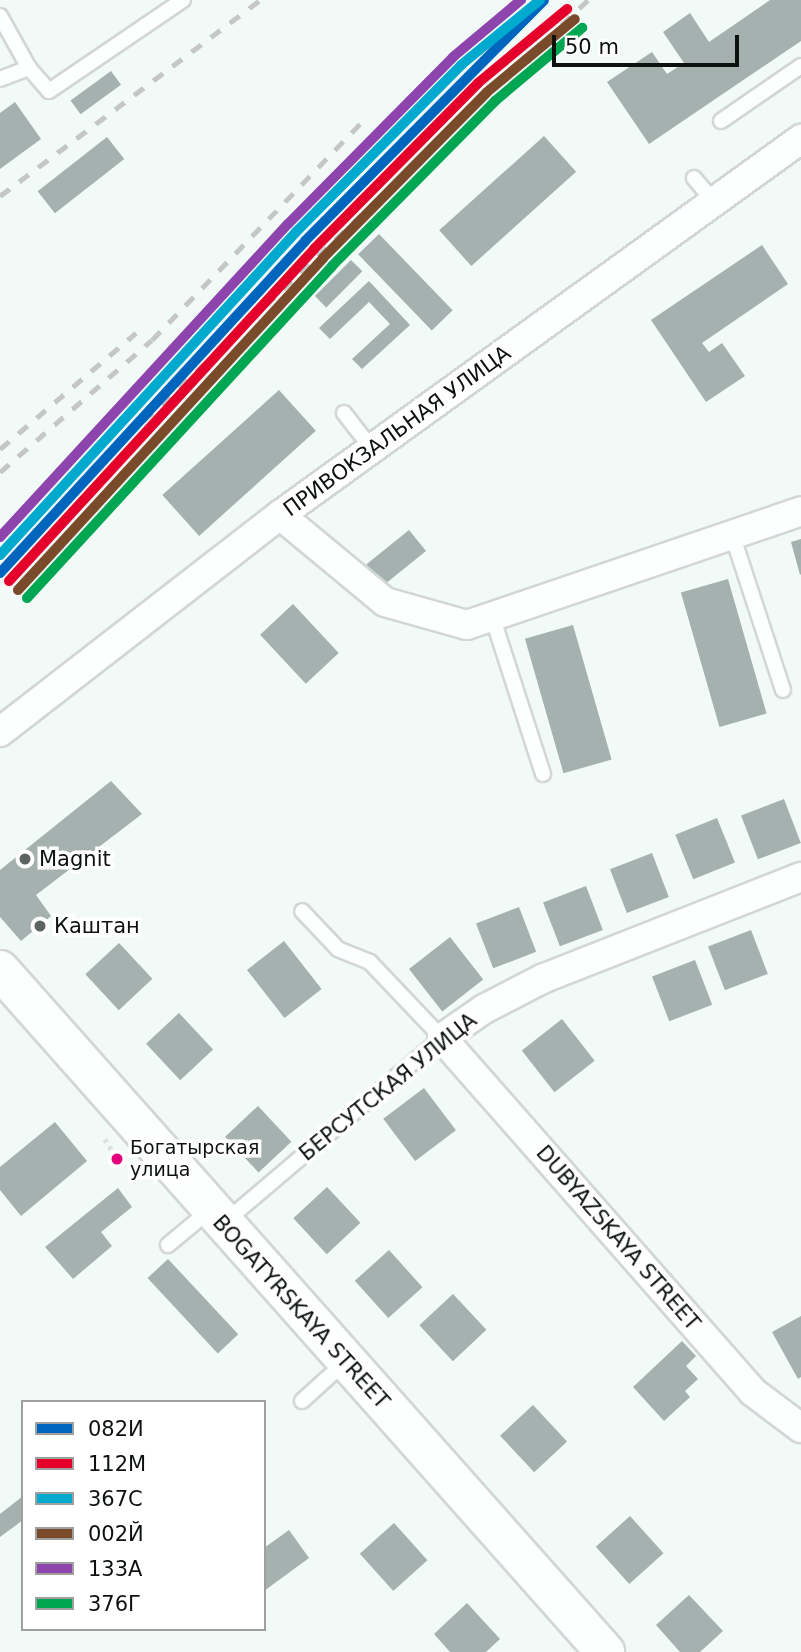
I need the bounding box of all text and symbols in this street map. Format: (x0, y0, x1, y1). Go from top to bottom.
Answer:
scale bar (556, 21, 743, 65)
text: 50 m (565, 35, 619, 59)
street label: ПРИВОКЗАЛЬНАЯ УЛИЦА (279, 340, 515, 522)
place label: Magnit (39, 846, 111, 872)
marker: Magnit (17, 851, 33, 867)
place label: Каштан (54, 913, 140, 939)
marker: Каштан (32, 918, 48, 934)
street label: БЕРСУТСКАЯ УЛИЦА (294, 1008, 482, 1166)
place label: Богатырская улица (130, 1137, 259, 1181)
street label: DUBYAZSKAYA STREET (531, 1140, 705, 1336)
marker: Богатырская улица (110, 1152, 124, 1166)
street label: BOGATYRSKAYA STREET (207, 1210, 395, 1414)
legend (21, 1400, 266, 1631)
text: 082И (88, 1417, 144, 1441)
text: 112М (88, 1452, 146, 1476)
text: 367С (88, 1487, 143, 1511)
text: 002Й (88, 1522, 144, 1546)
text: 133А (88, 1557, 142, 1581)
text: 376Г (88, 1592, 141, 1616)

